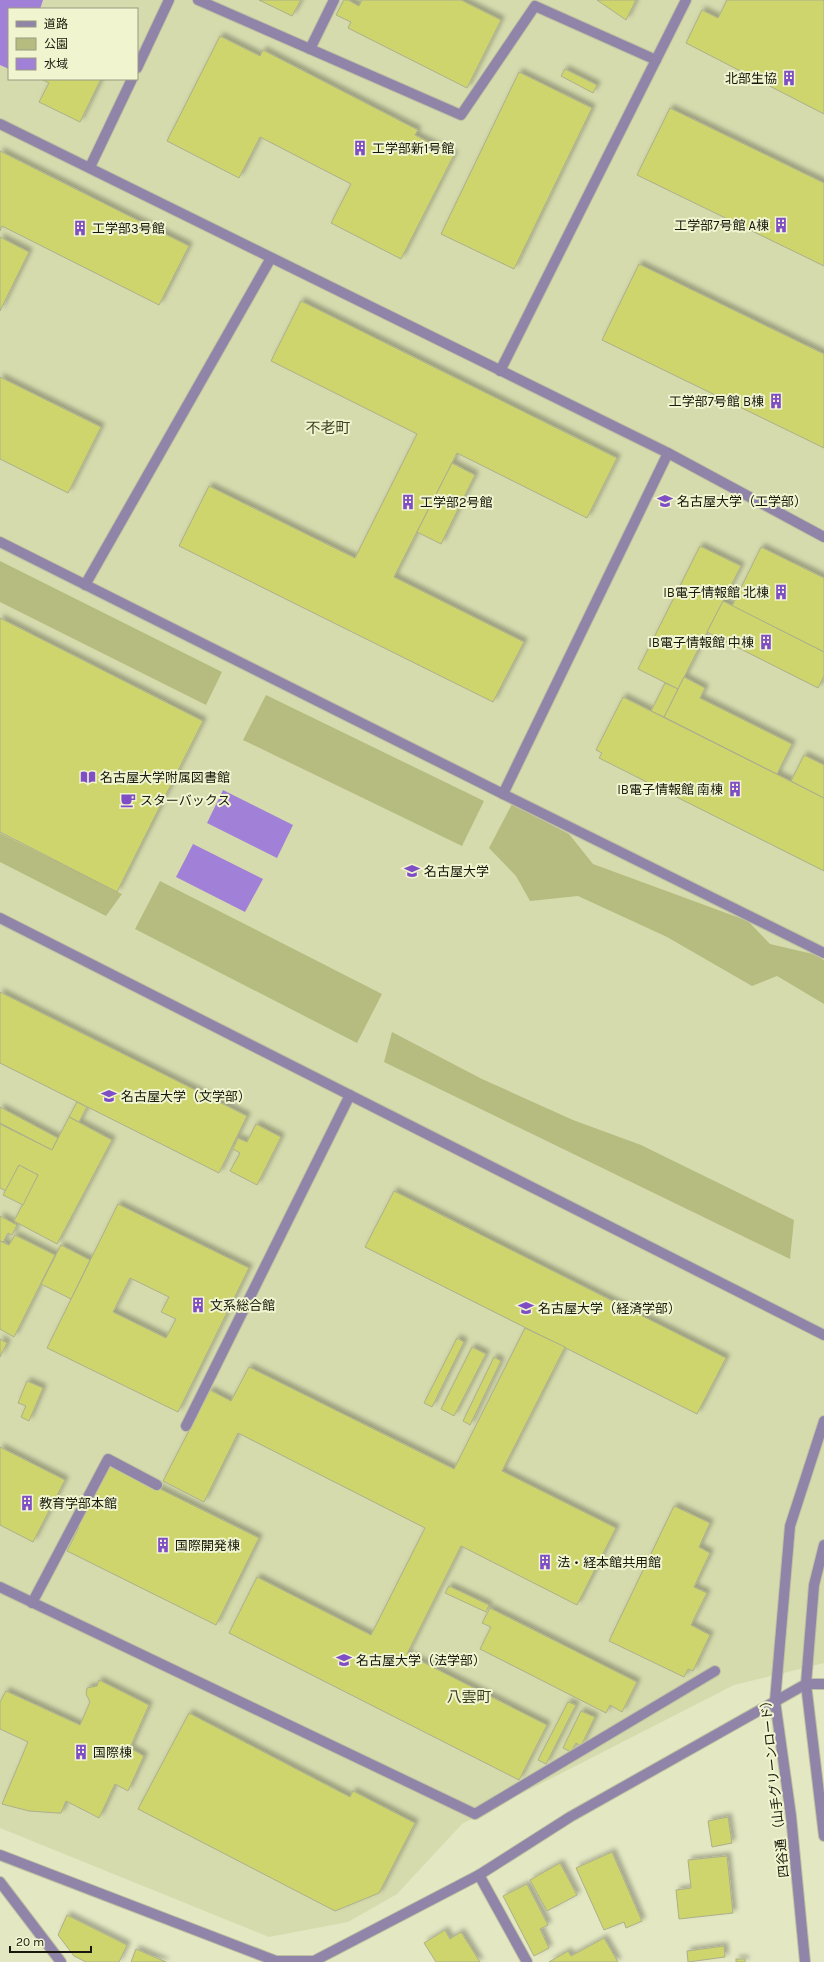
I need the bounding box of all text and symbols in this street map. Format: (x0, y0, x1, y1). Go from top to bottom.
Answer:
legend (8, 8, 138, 80)
text: 道路 (44, 17, 68, 31)
text: 公園 (44, 37, 68, 51)
text: 水域 (44, 57, 68, 71)
building icon: 北部生協 (780, 69, 798, 87)
place label: 北部生協 (725, 71, 777, 86)
building icon: 工学部新1号館 (351, 139, 369, 157)
place label: 工学部新1号館 (372, 141, 454, 156)
building icon: 工学部7号館 A棟 (772, 216, 790, 234)
place label: 工学部7号館 A棟 (674, 218, 769, 233)
building icon: 工学部3号館 (71, 219, 89, 237)
place label: 工学部3号館 (92, 221, 165, 236)
building icon: 工学部7号館 B棟 (767, 392, 785, 410)
place label: 工学部7号館 B棟 (669, 394, 764, 409)
district label: 不老町 (305, 419, 351, 437)
school or university icon: 名古屋大学（工学部） (656, 492, 674, 510)
building icon: 工学部2号館 (399, 493, 417, 511)
place label: 名古屋大学（工学部） (677, 494, 807, 509)
place label: 工学部2号館 (420, 495, 493, 510)
building icon: IB電子情報館 北棟 (772, 583, 790, 601)
place label: IB電子情報館 北棟 (663, 585, 769, 600)
building icon: IB電子情報館 中棟 (757, 633, 775, 651)
place label: IB電子情報館 中棟 (648, 635, 754, 650)
library icon: 名古屋大学附属図書館 (79, 768, 97, 786)
place label: 名古屋大学附属図書館 (100, 770, 230, 785)
building icon: IB電子情報館 南棟 (726, 780, 744, 798)
place label: IB電子情報館 南棟 (617, 782, 723, 797)
cafe icon: スターバックス (119, 791, 137, 809)
place label: スターバックス (140, 793, 230, 808)
school or university icon: 名古屋大学 (403, 862, 421, 880)
place label: 名古屋大学 (424, 864, 489, 879)
school or university icon: 名古屋大学（文学部） (100, 1087, 118, 1105)
place label: 名古屋大学（文学部） (121, 1089, 251, 1104)
building icon: 文系総合館 (189, 1296, 207, 1314)
place label: 文系総合館 (210, 1298, 275, 1313)
school or university icon: 名古屋大学（経済学部） (517, 1299, 535, 1317)
place label: 名古屋大学（経済学部） (538, 1301, 681, 1316)
building icon: 教育学部本館 (18, 1494, 36, 1512)
place label: 教育学部本館 (39, 1496, 117, 1511)
building icon: 国際開発棟 (154, 1536, 172, 1554)
place label: 国際開発棟 (175, 1538, 240, 1553)
building icon: 法・経本館共用館 (536, 1553, 554, 1571)
place label: 法・経本館共用館 (557, 1555, 661, 1570)
school or university icon: 名古屋大学（法学部） (335, 1651, 353, 1669)
place label: 名古屋大学（法学部） (356, 1653, 486, 1668)
district label: 八雲町 (446, 1688, 492, 1706)
street label: 四谷通 （山手グリーンロード） (757, 1693, 792, 1878)
building icon: 国際棟 (72, 1743, 90, 1761)
place label: 国際棟 (93, 1745, 132, 1760)
scale bar (10, 1928, 91, 1954)
text: 20 m (16, 1935, 44, 1949)

